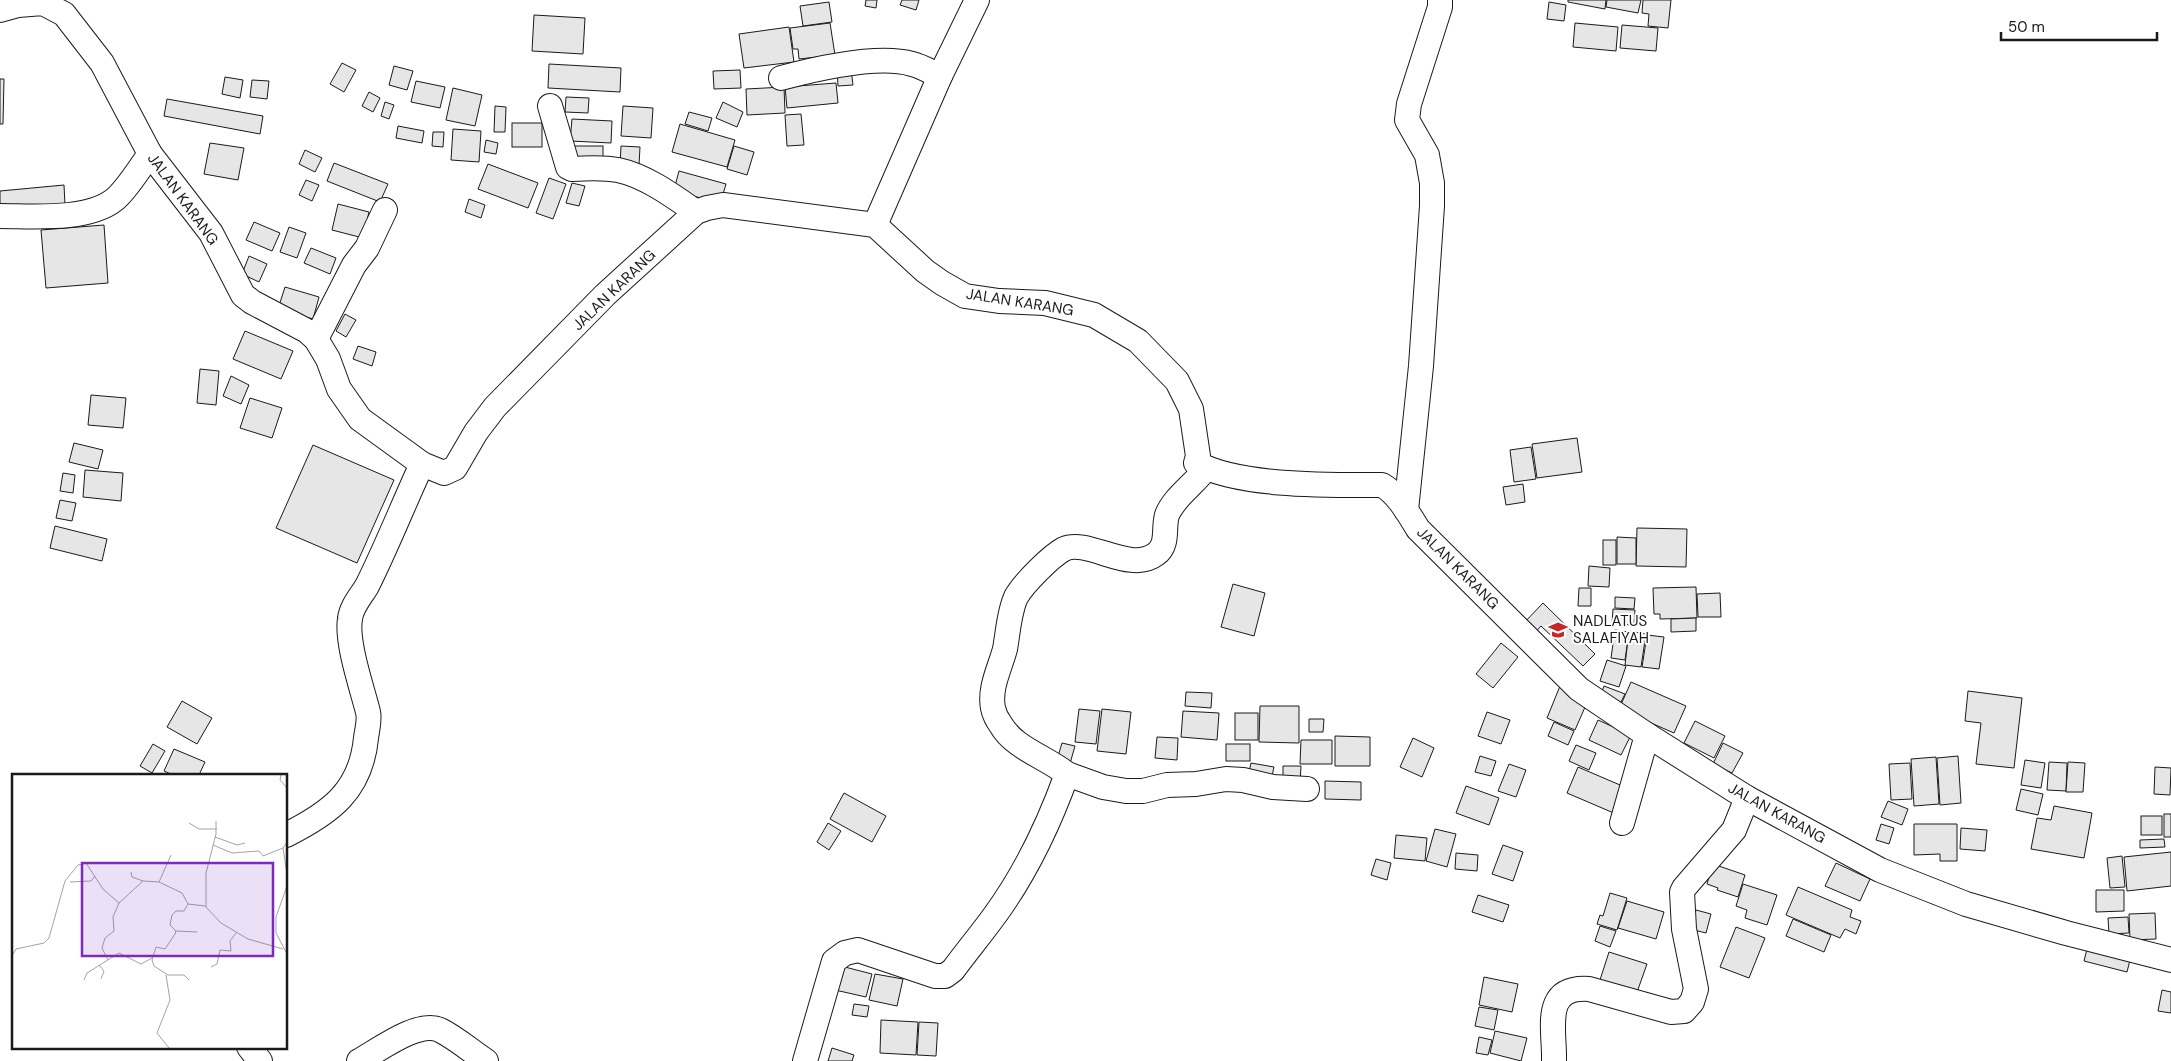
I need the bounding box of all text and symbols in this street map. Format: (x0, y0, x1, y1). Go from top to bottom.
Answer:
scale bar (2001, 10, 2157, 42)
text: 50 m (2008, 17, 2045, 37)
street label: JALAN KARANG (143, 149, 223, 249)
street label: JALAN KARANG (568, 245, 660, 335)
street label: JALAN KARANG (965, 284, 1075, 320)
street label: JALAN KARANG (1413, 523, 1503, 613)
place label: NADLATUS SALAFIYAH (1573, 611, 1649, 648)
school or university icon: NADLATUS SALAFIYAH (1547, 619, 1569, 641)
inset map (12, 774, 288, 1048)
street label: JALAN KARANG (1725, 778, 1829, 848)

